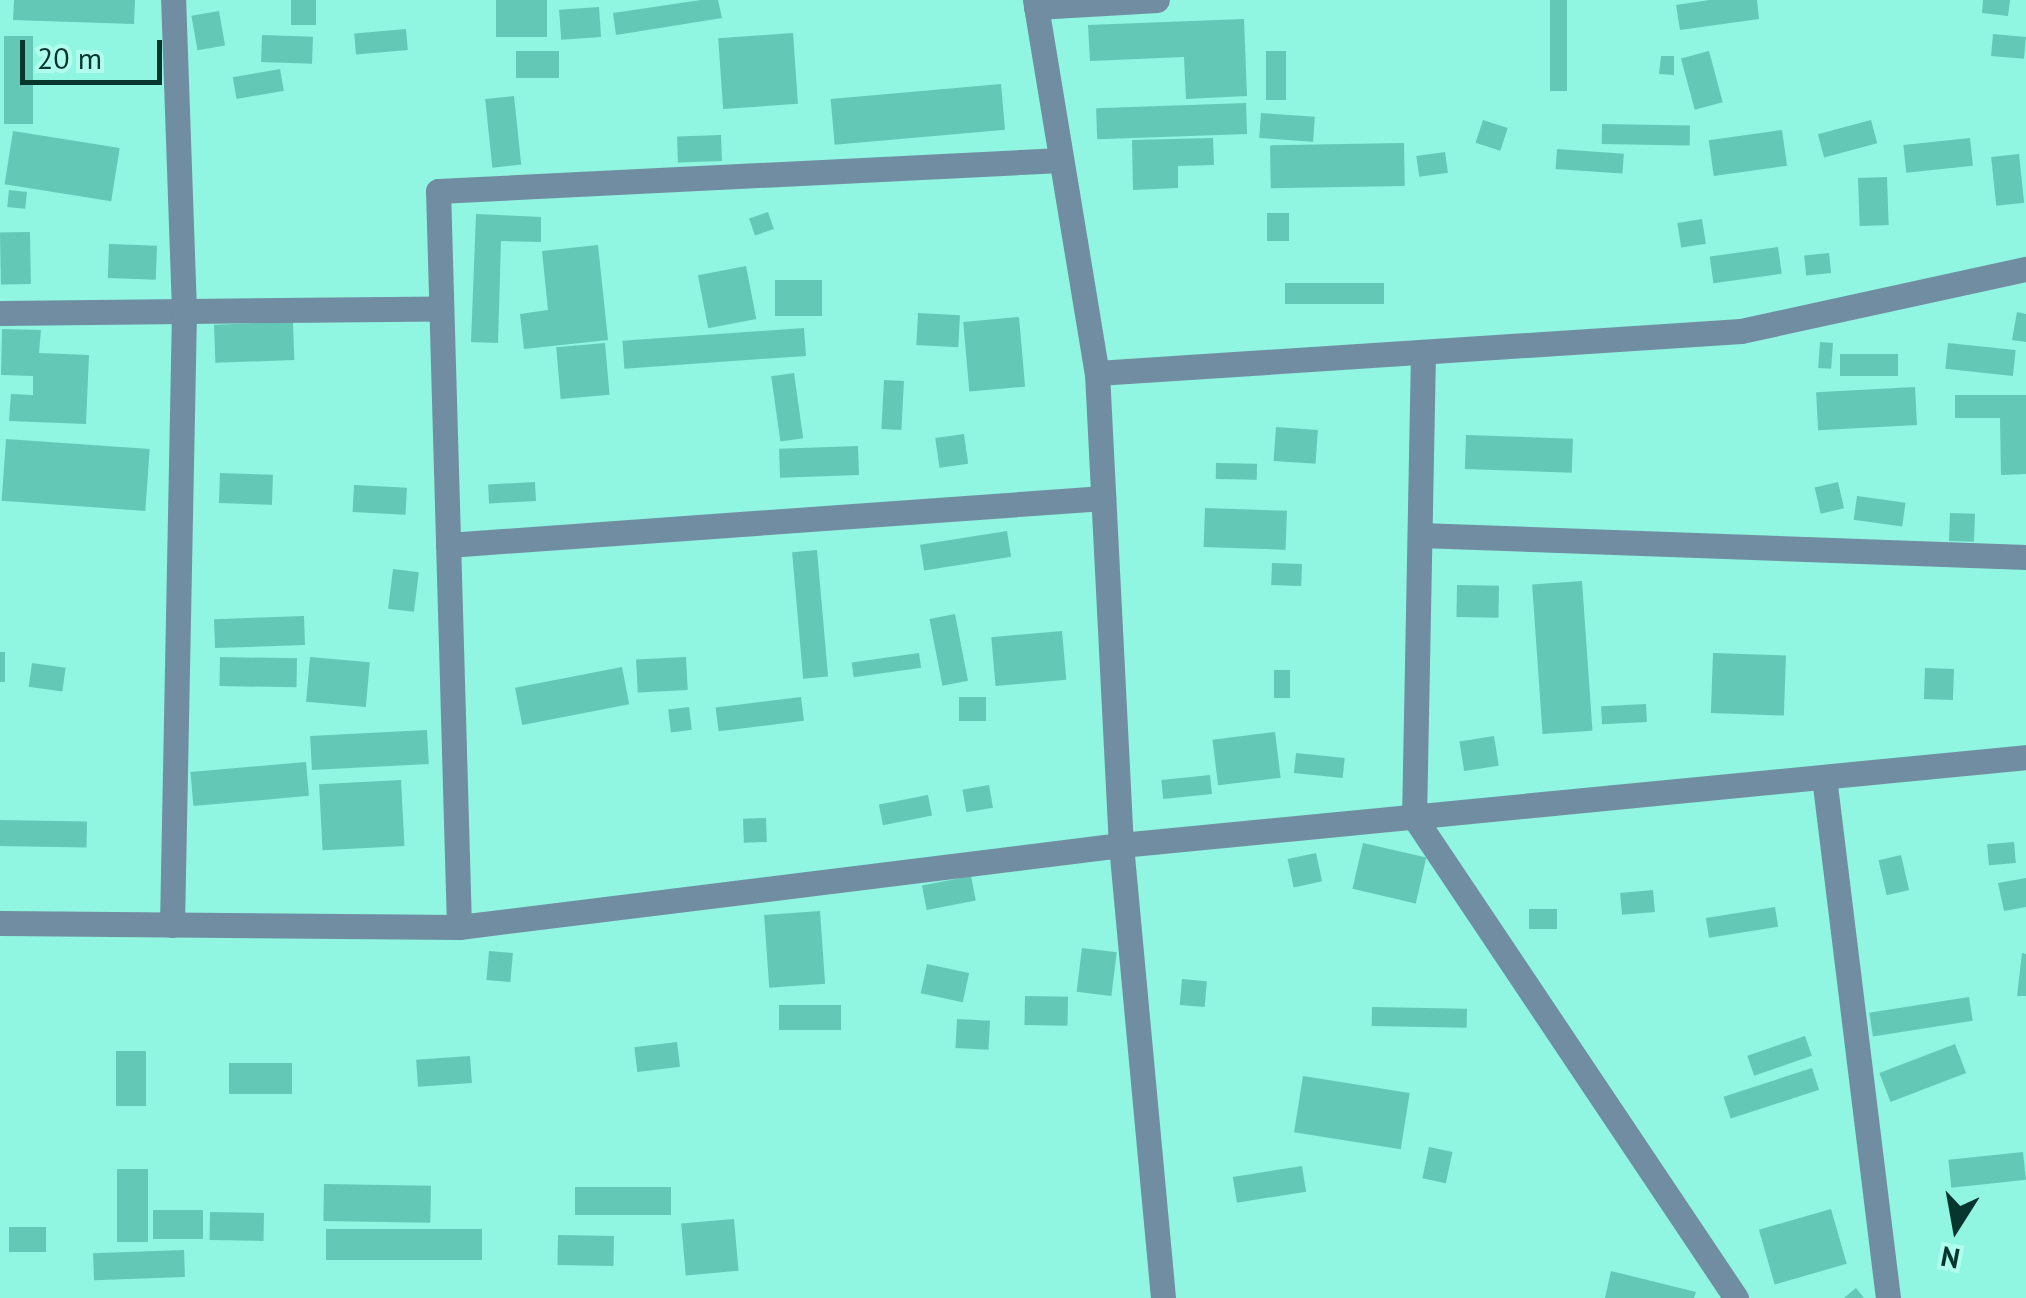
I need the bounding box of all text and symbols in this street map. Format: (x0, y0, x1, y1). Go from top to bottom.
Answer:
scale bar (25, 20, 168, 82)
text: 20 m (37, 38, 102, 77)
north arrow (1906, 1178, 2006, 1278)
text: N (1938, 1238, 1963, 1278)

